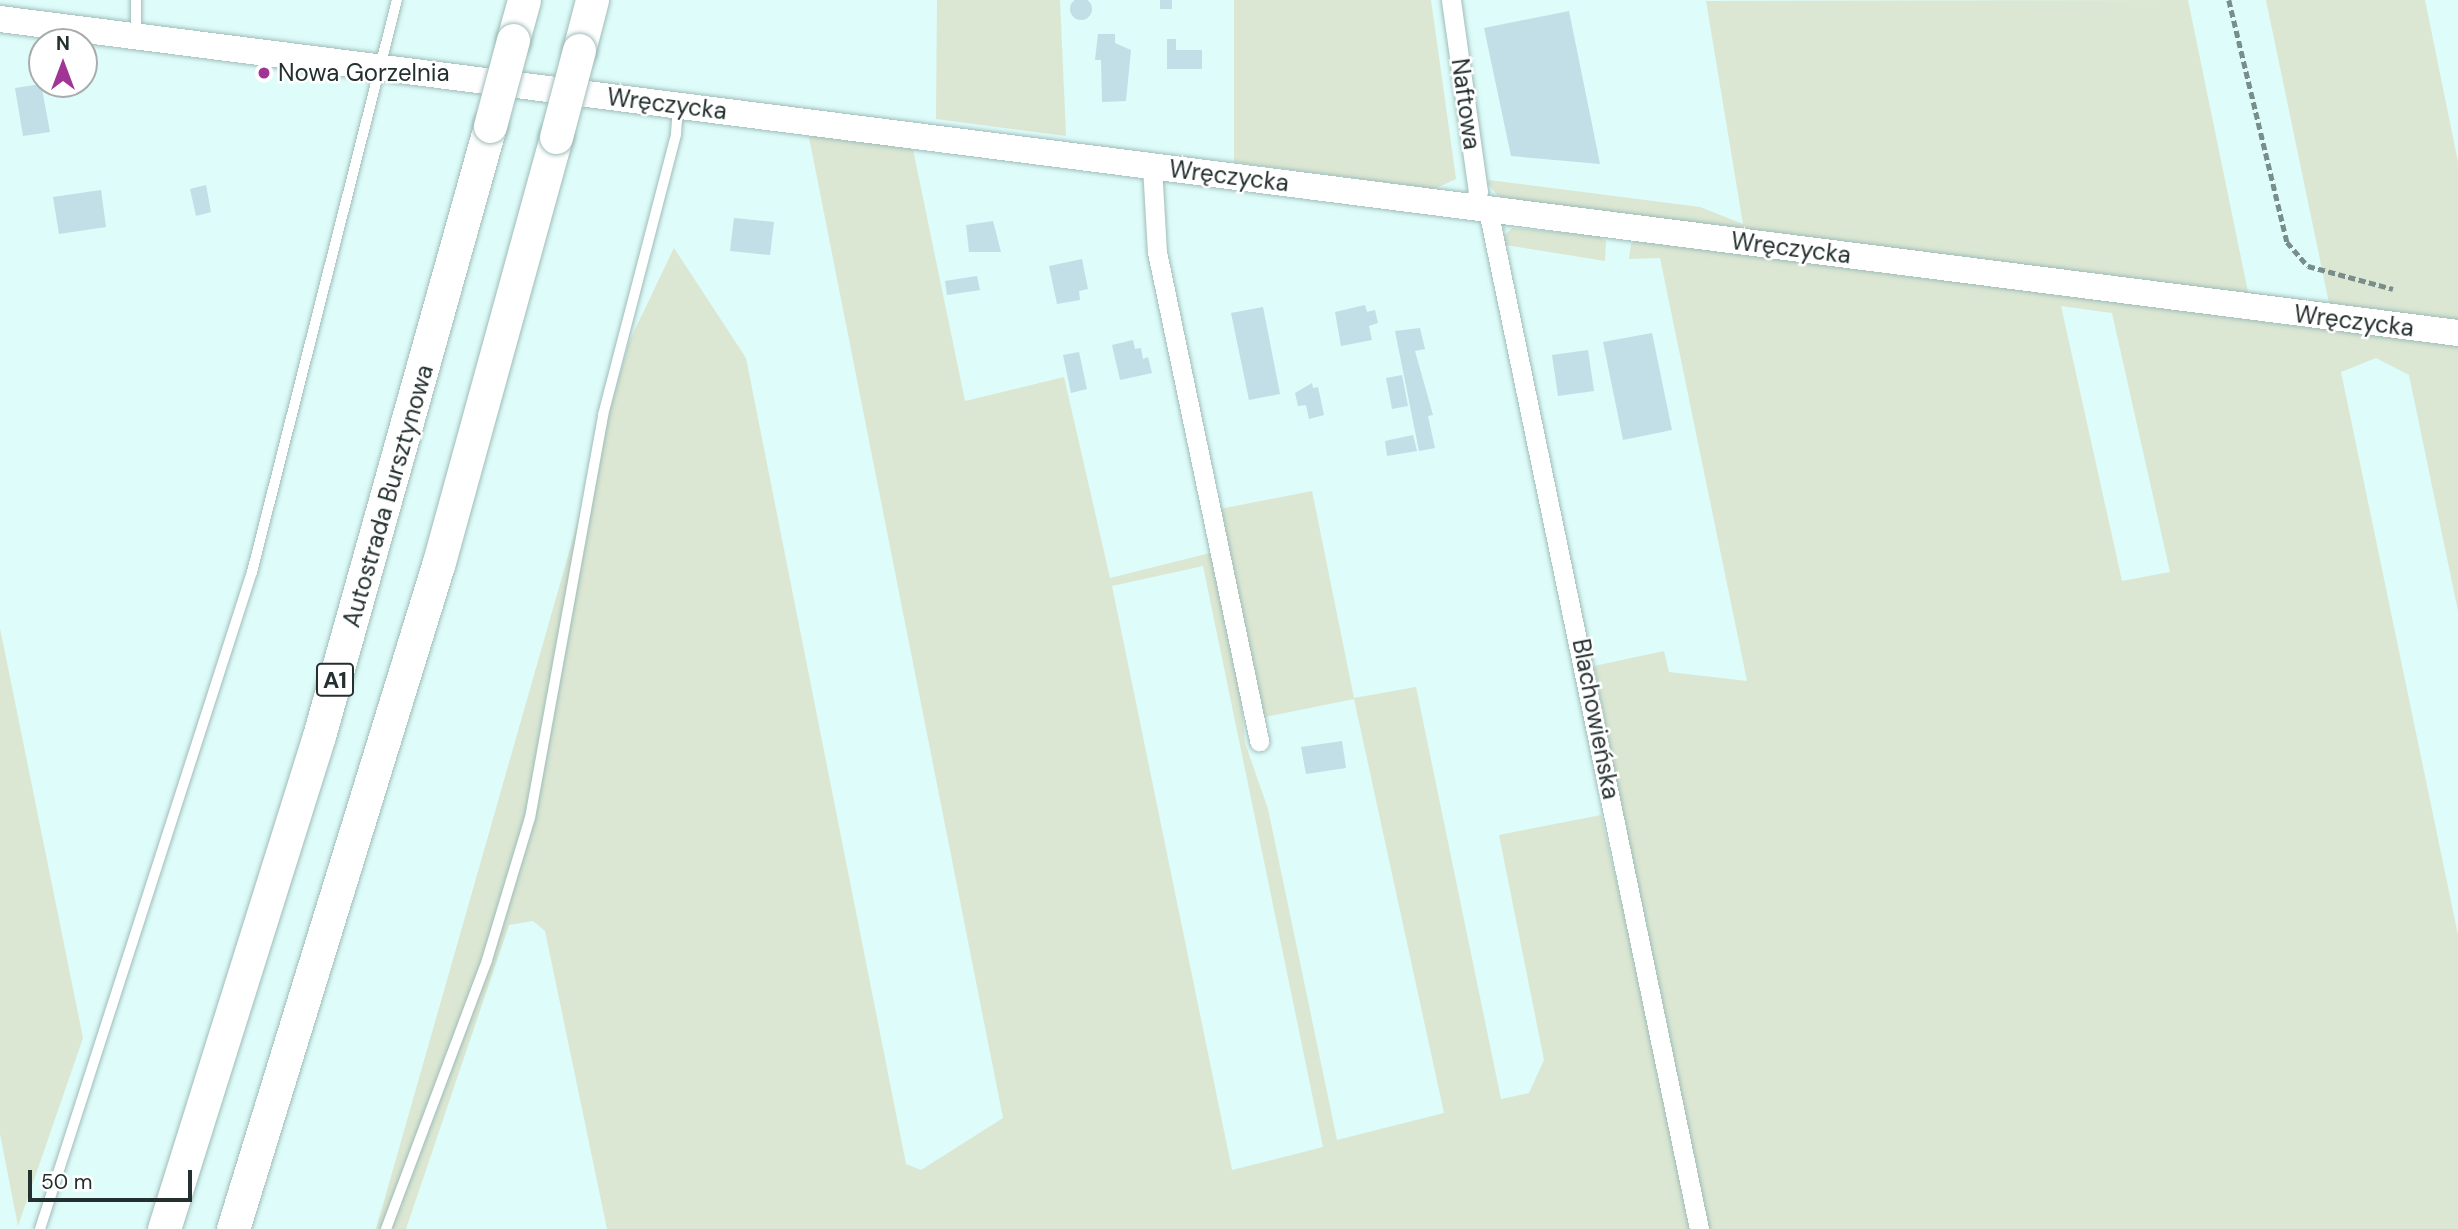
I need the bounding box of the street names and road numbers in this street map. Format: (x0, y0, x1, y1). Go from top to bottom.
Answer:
street label: Naftowa (1445, 57, 1487, 151)
street label: Wręczycka (605, 82, 729, 126)
street label: Wręczycka (1167, 154, 1291, 198)
street label: Wręczycka (1729, 226, 1853, 270)
street label: Wręczycka (2292, 299, 2416, 343)
street label: Autostrada Bursztynowa (337, 362, 439, 630)
street label: Blachowieńska (1566, 636, 1626, 802)
road number: A1 (316, 660, 354, 700)

